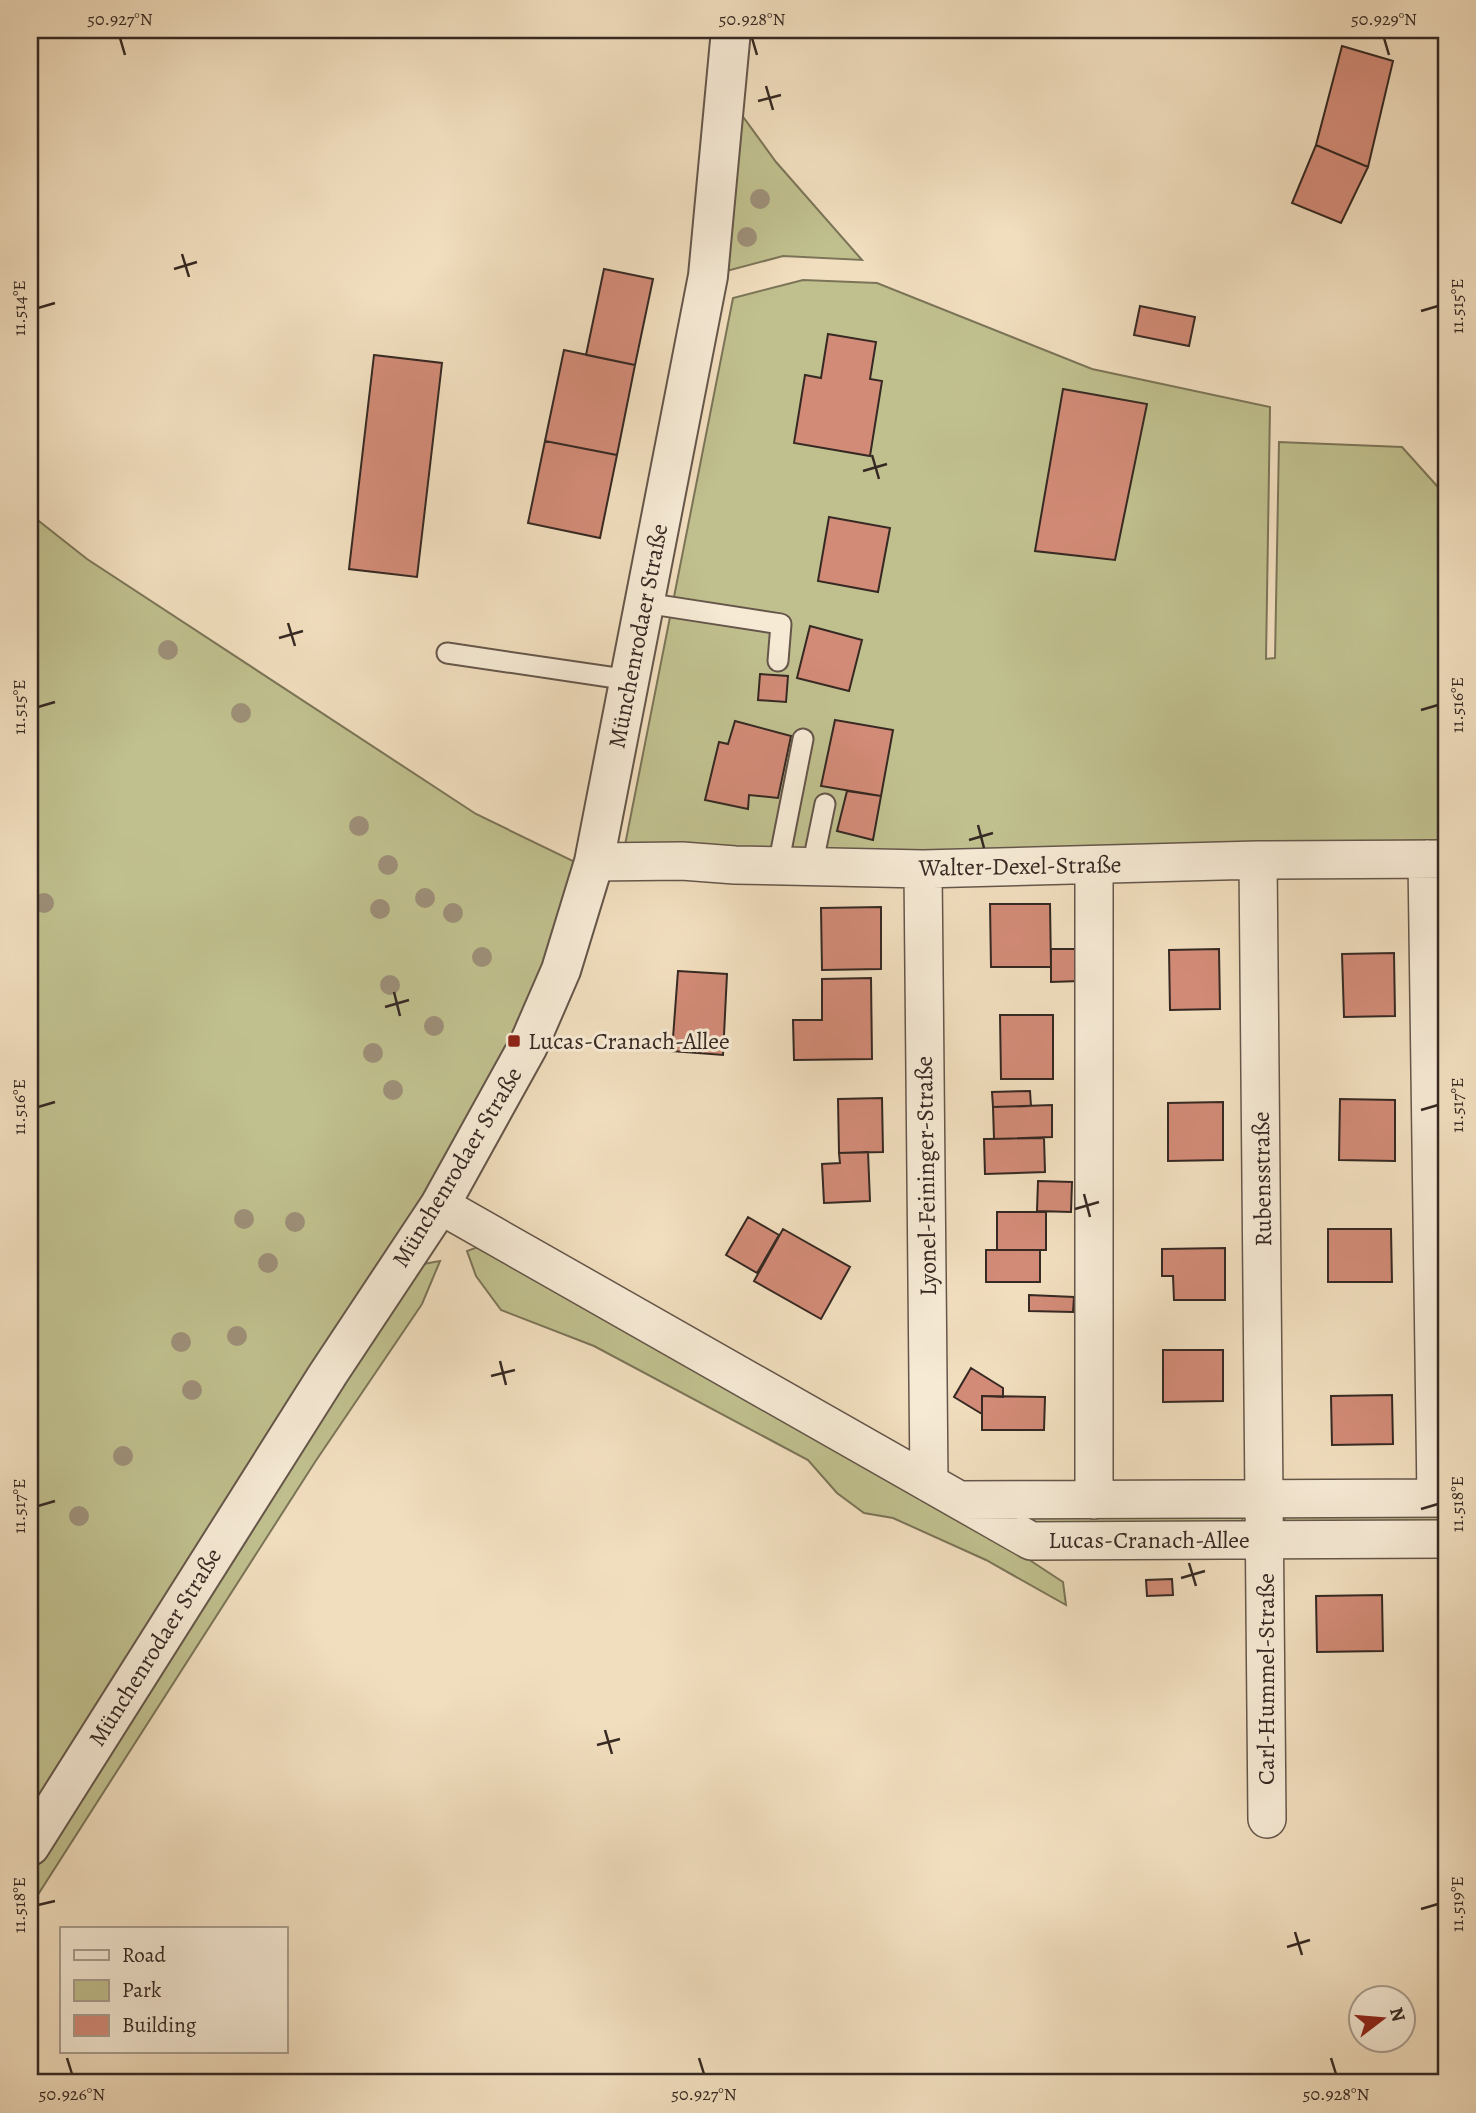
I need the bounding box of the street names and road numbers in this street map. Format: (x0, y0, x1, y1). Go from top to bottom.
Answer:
street label: Münchenrodaer Straße (601, 521, 675, 751)
street label: Walter-Dexel-Straße (917, 848, 1122, 884)
street label: Lyonel-Feininger-Straße (908, 1056, 944, 1296)
street label: Münchenrodaer Straße (385, 1061, 529, 1273)
street label: Rubensstraße (1245, 1111, 1279, 1247)
street label: Lucas-Cranach-Allee (1048, 1524, 1250, 1556)
street label: Münchenrodaer Straße (81, 1542, 229, 1752)
street label: Carl-Hummel-Straße (1250, 1573, 1282, 1785)

